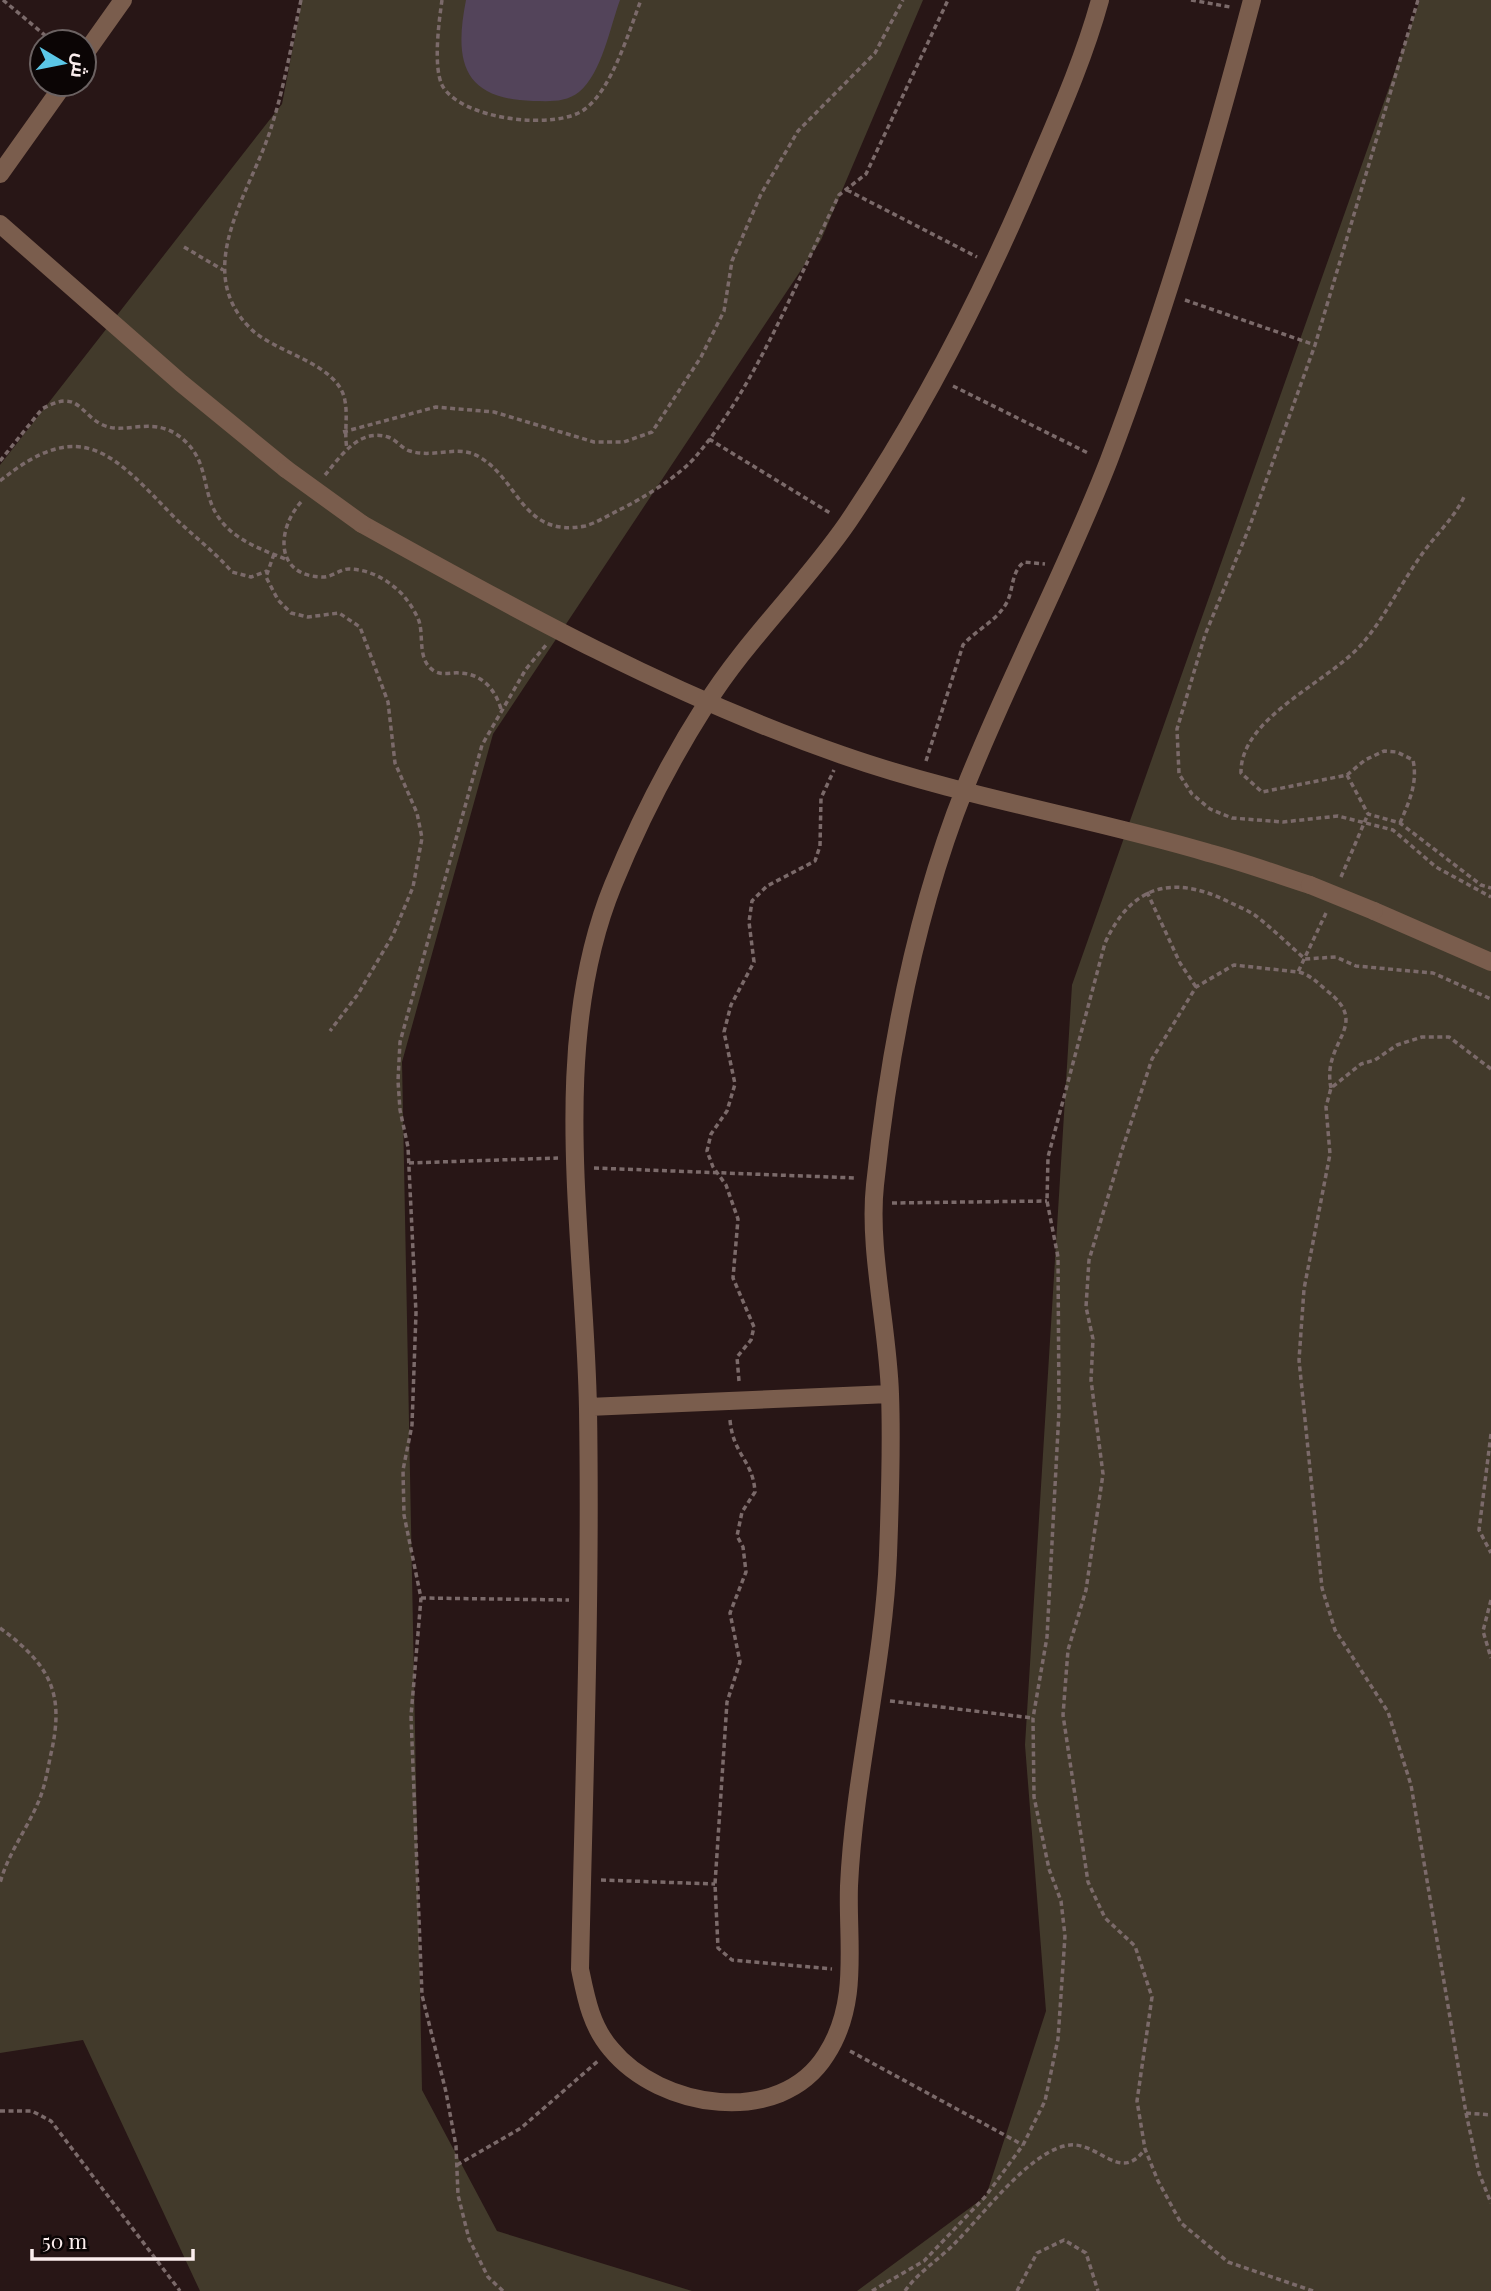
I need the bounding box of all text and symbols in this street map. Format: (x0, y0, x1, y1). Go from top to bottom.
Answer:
north arrow (28, 28, 98, 98)
text: ش (66, 52, 96, 80)
scale bar (32, 2218, 192, 2262)
text: 50 m (42, 2226, 88, 2254)

